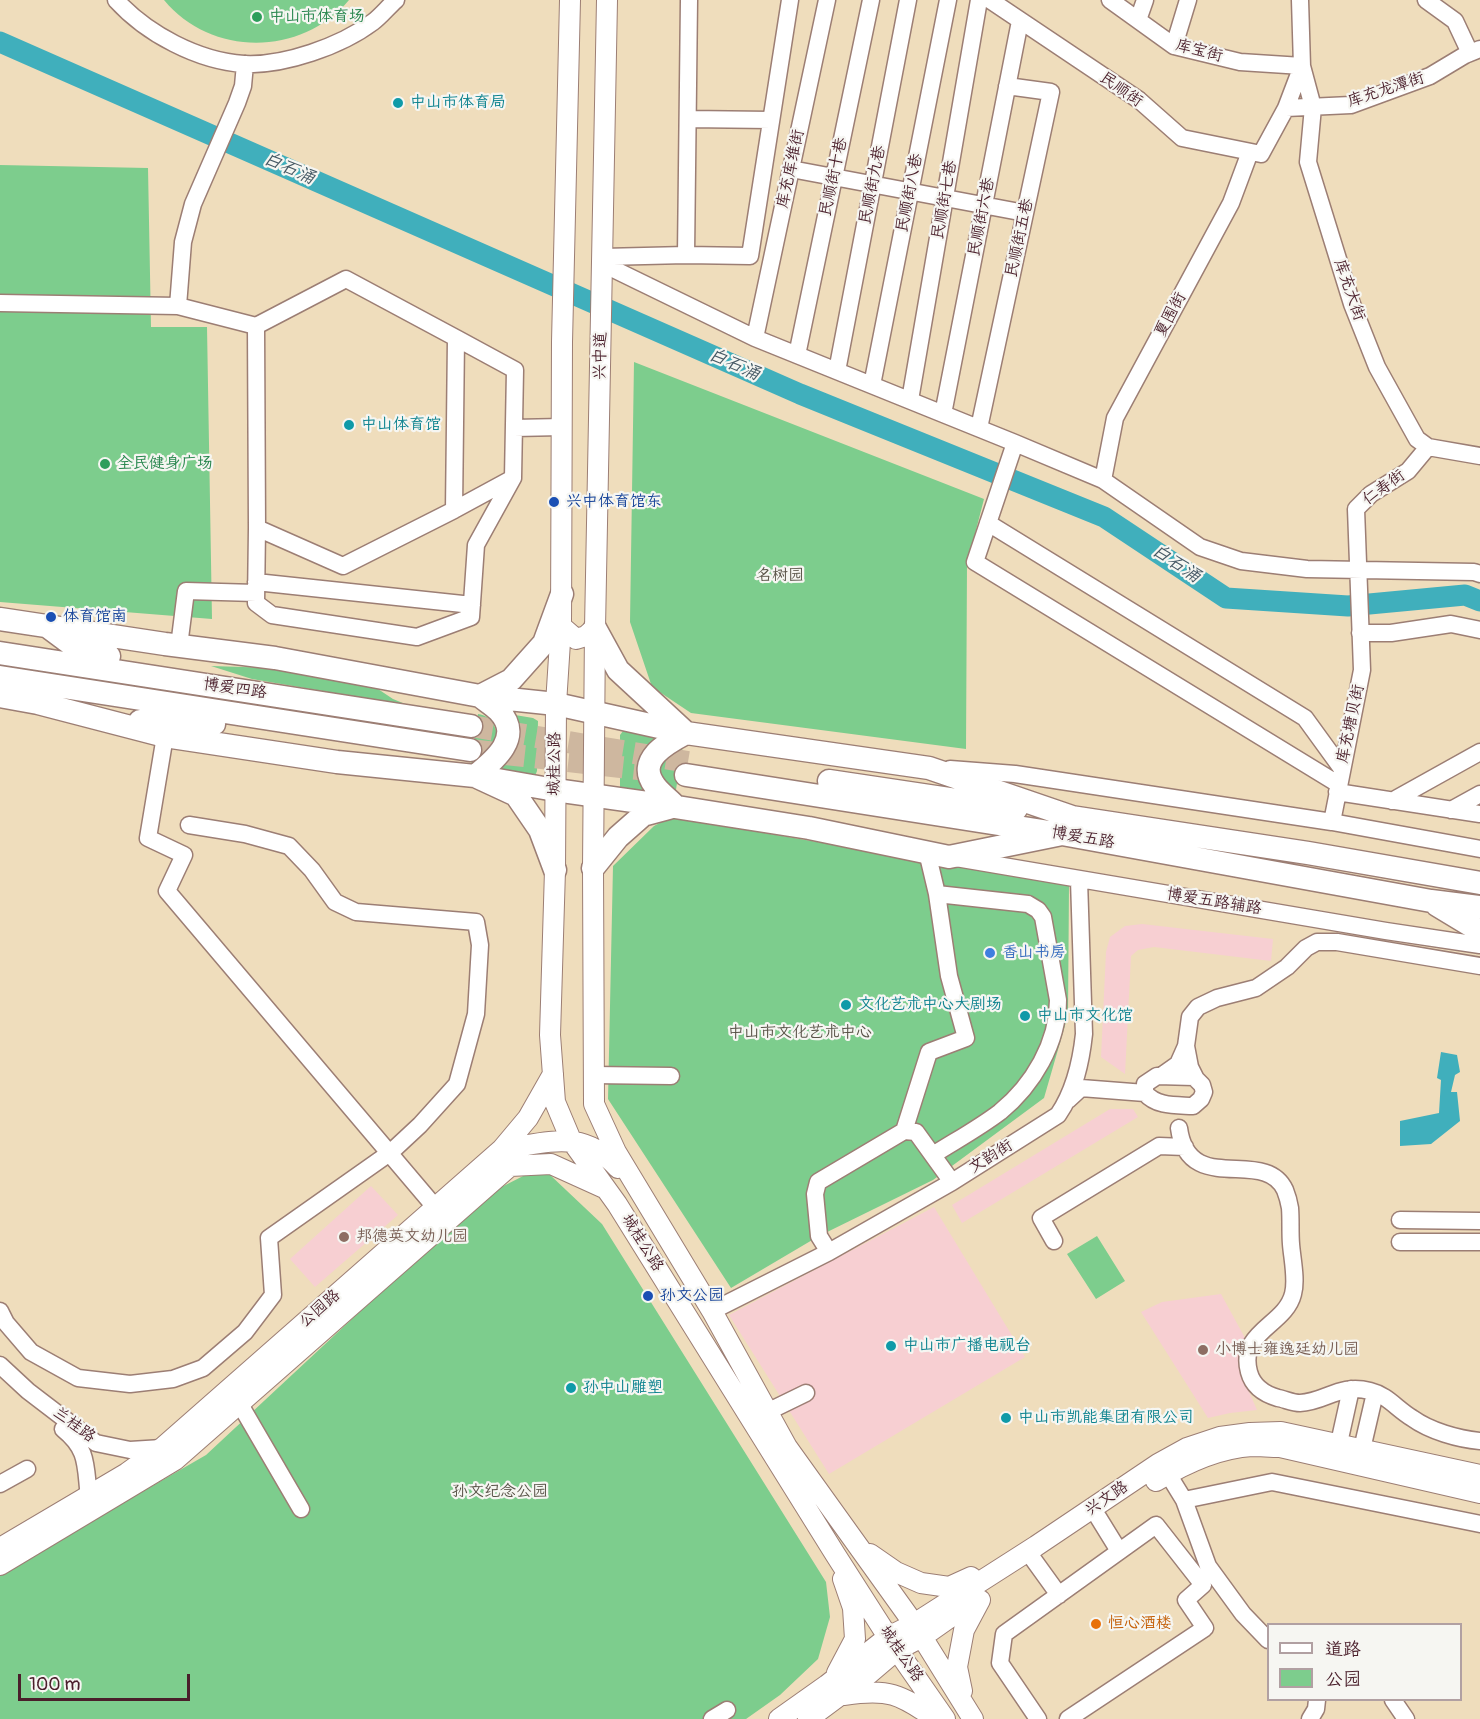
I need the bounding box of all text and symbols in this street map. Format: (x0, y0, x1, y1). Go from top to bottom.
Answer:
place label: 中山市体育场 (269, 7, 365, 27)
marker: 中山市体育场 (250, 10, 264, 24)
street label: 库宝街 (1173, 36, 1225, 66)
street label: 民顺街 (1096, 68, 1146, 112)
street label: 库充龙潭街 (1345, 69, 1427, 111)
place label: 中山市体育局 (410, 93, 506, 113)
marker: 中山市体育局 (391, 96, 405, 110)
street label: 库充库维街 (773, 128, 809, 210)
street label: 民顺街十巷 (816, 136, 852, 218)
street label: 民顺街九巷 (856, 144, 890, 226)
water label: 白石涌 (260, 148, 318, 190)
street label: 民顺街八巷 (893, 152, 927, 234)
street label: 民顺街七巷 (929, 159, 961, 241)
street label: 民顺街六巷 (965, 176, 999, 258)
street label: 民顺街五巷 (1002, 197, 1038, 279)
street label: 库充大街 (1330, 257, 1368, 323)
street label: 夏围街 (1151, 289, 1191, 341)
street label: 兴中道 (591, 332, 611, 380)
water label: 白石涌 (705, 344, 763, 386)
place label: 中山体育馆 (361, 415, 441, 435)
marker: 中山体育馆 (342, 418, 356, 432)
place label: 全民健身广场 (117, 454, 213, 474)
marker: 全民健身广场 (98, 457, 112, 471)
street label: 仁寿街 (1359, 466, 1409, 510)
place label: 兴中体育馆东 (566, 492, 662, 512)
marker: 兴中体育馆东 (547, 495, 561, 509)
water label: 白石涌 (1148, 540, 1204, 588)
park label: 名树园 (756, 566, 804, 586)
place label: 体育馆南 (63, 607, 127, 627)
marker: 体育馆南 (44, 610, 58, 624)
street label: 博爱四路 (202, 675, 268, 703)
street label: 库充塘贝街 (1333, 683, 1369, 765)
street label: 城桂公路 (545, 732, 565, 796)
street label: 博爱五路 (1050, 823, 1116, 853)
street label: 博爱五路辅路 (1165, 885, 1263, 919)
place label: 香山书房 (1002, 943, 1066, 963)
marker: 香山书房 (983, 946, 997, 960)
place label: 文化艺术中心大剧场 (858, 995, 1002, 1015)
marker: 文化艺术中心大剧场 (839, 998, 853, 1012)
place label: 中山市文化馆 (1037, 1006, 1133, 1026)
marker: 中山市文化馆 (1018, 1009, 1032, 1023)
park label: 中山市文化艺术中心 (728, 1023, 872, 1043)
street label: 文韵街 (966, 1136, 1016, 1178)
street label: 城桂公路 (617, 1211, 667, 1275)
place label: 邦德英文幼儿园 (356, 1227, 468, 1247)
marker: 邦德英文幼儿园 (337, 1230, 351, 1244)
street label: 公园路 (296, 1286, 344, 1332)
place label: 孙文公园 (660, 1286, 724, 1306)
marker: 孙文公园 (641, 1289, 655, 1303)
place label: 中山市广播电视台 (903, 1336, 1031, 1356)
marker: 中山市广播电视台 (884, 1339, 898, 1353)
place label: 小博士雍逸廷幼儿园 (1215, 1340, 1359, 1360)
marker: 小博士雍逸廷幼儿园 (1196, 1343, 1210, 1357)
place label: 孙中山雕塑 (583, 1378, 663, 1398)
marker: 孙中山雕塑 (564, 1381, 578, 1395)
street label: 兰桂路 (49, 1403, 99, 1447)
place label: 中山市凯能集团有限公司 (1018, 1408, 1194, 1428)
marker: 中山市凯能集团有限公司 (999, 1411, 1013, 1425)
street label: 兴文路 (1082, 1478, 1132, 1520)
park label: 孙文纪念公园 (452, 1482, 548, 1502)
place label: 恒心酒楼 (1108, 1614, 1172, 1634)
marker: 恒心酒楼 (1089, 1617, 1103, 1631)
street label: 城桂公路 (875, 1622, 927, 1686)
legend (1267, 1623, 1462, 1701)
text: 道路 (1325, 1638, 1361, 1661)
scale bar (21, 1662, 194, 1700)
text: 公园 (1325, 1668, 1361, 1691)
text: 100 m (29, 1673, 81, 1696)

